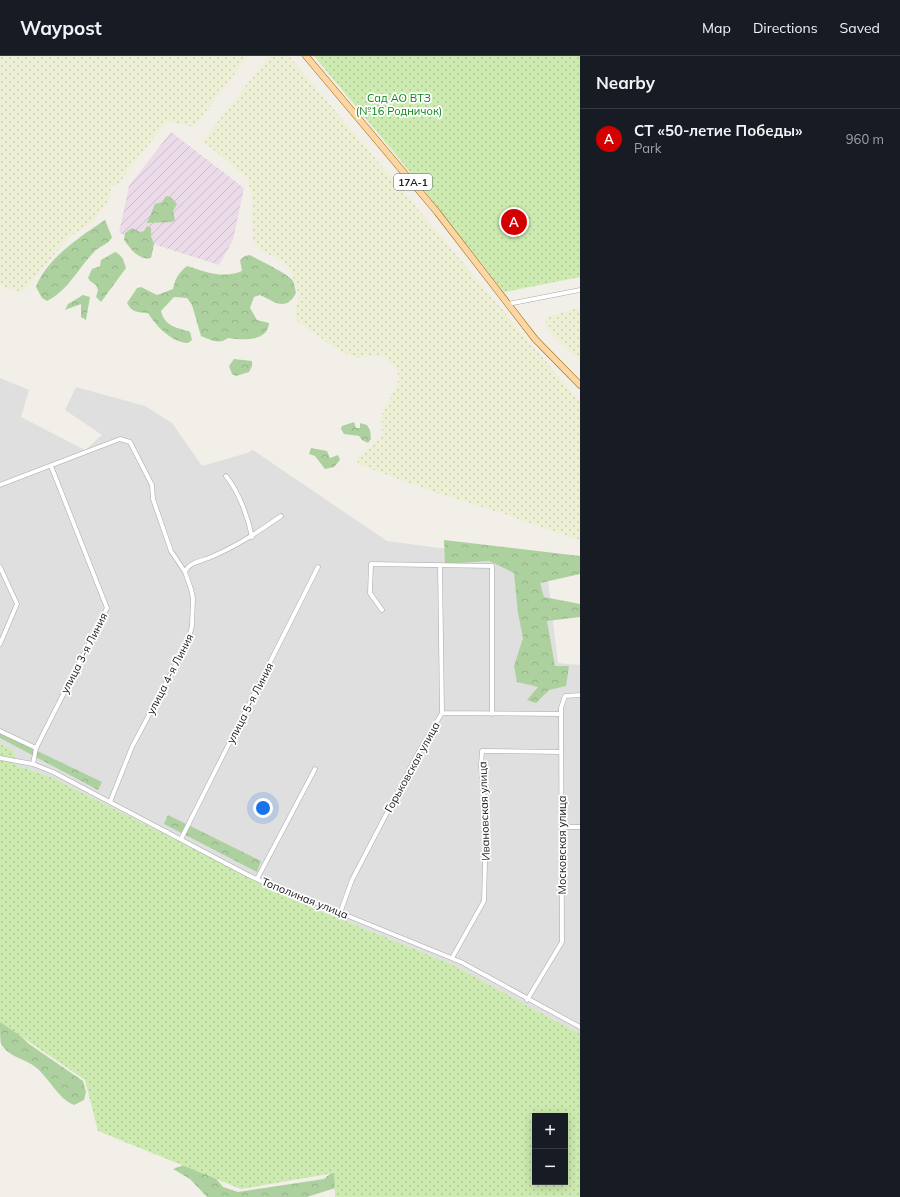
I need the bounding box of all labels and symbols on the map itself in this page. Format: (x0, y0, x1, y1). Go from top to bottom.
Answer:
park label: Сад АО ВТЗ (№16 Родничок) (356, 91, 442, 118)
road number: 17А-1 (394, 174, 432, 190)
pin: A (501, 207, 527, 237)
street label: улица 3-я Линия (58, 610, 110, 696)
street label: улица 4-я Линия (144, 631, 196, 717)
street label: улица 5-я Линия (224, 660, 276, 746)
street label: Горьковская улица (381, 719, 443, 815)
street label: Ивановская улица (475, 761, 493, 861)
street label: Московская улица (555, 796, 569, 894)
your location (253, 798, 273, 818)
street label: Тополиная улица (260, 874, 350, 922)

